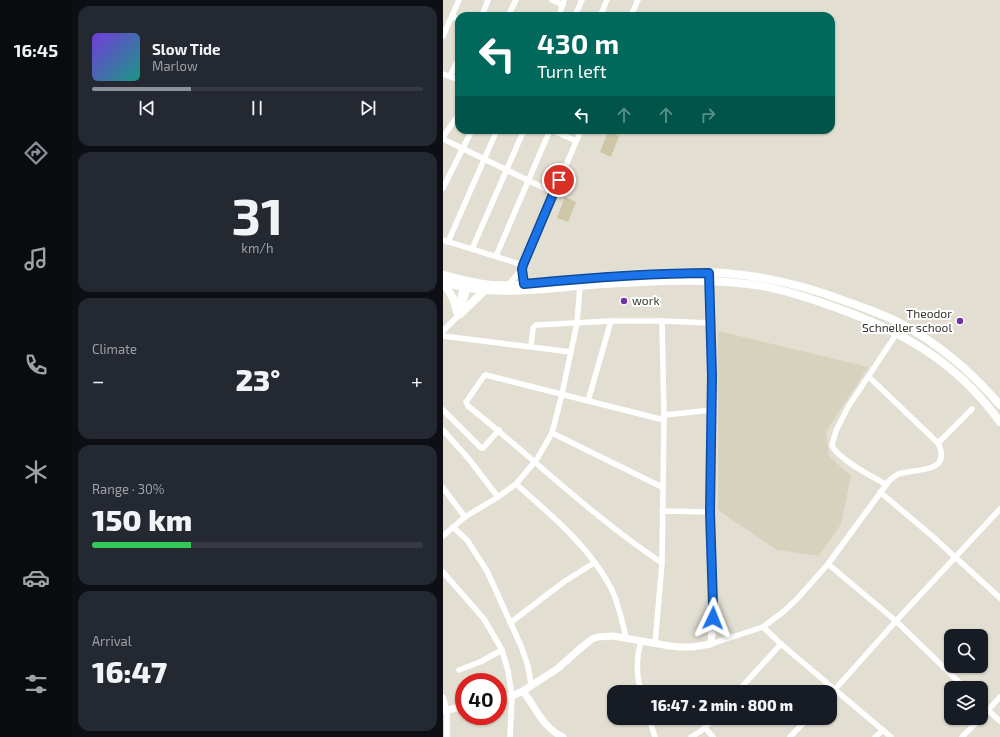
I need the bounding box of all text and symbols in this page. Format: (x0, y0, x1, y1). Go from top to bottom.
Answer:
text: 430 m (537, 26, 619, 60)
icon: left (471, 28, 523, 80)
text: 16:45 (14, 39, 58, 61)
text: Slow Tide (152, 40, 220, 58)
text: Marlow (152, 58, 198, 74)
text: Turn left (537, 60, 607, 82)
icon: previous (136, 97, 158, 119)
icon: pause (246, 97, 268, 119)
icon: next (357, 97, 379, 119)
icon: left (571, 104, 593, 126)
icon: ahead (613, 104, 635, 126)
icon: ahead (655, 104, 677, 126)
icon: right (697, 104, 719, 126)
icon: directions (22, 139, 50, 167)
pin (542, 163, 576, 197)
icon: arrive (548, 169, 570, 191)
text: 31 (232, 183, 283, 245)
text: km/h (241, 240, 274, 256)
icon: music (22, 245, 50, 273)
place label: work (632, 293, 660, 307)
marker: work (619, 296, 629, 306)
place label: Theodor Schneller school (862, 306, 952, 334)
marker: Theodor Schneller school (955, 316, 965, 326)
text: Climate (92, 341, 137, 357)
icon: phone (22, 351, 50, 379)
text: 23° (235, 361, 280, 397)
text: − (92, 367, 105, 393)
text: + (411, 367, 423, 393)
icon: climate (22, 458, 50, 486)
text: Range · 30% (92, 481, 164, 497)
text: 150 km (92, 501, 192, 537)
icon: car (22, 564, 50, 592)
position arrow (692, 597, 734, 639)
map controls (944, 629, 988, 725)
button: search (944, 629, 988, 673)
text: Arrival (92, 633, 132, 649)
text: 16:47 (92, 653, 167, 689)
icon: filters (22, 670, 50, 698)
speed limit sign: 40 (455, 673, 507, 725)
button: layers (944, 681, 988, 725)
text: 16:47 · 2 min · 800 m (651, 696, 793, 714)

